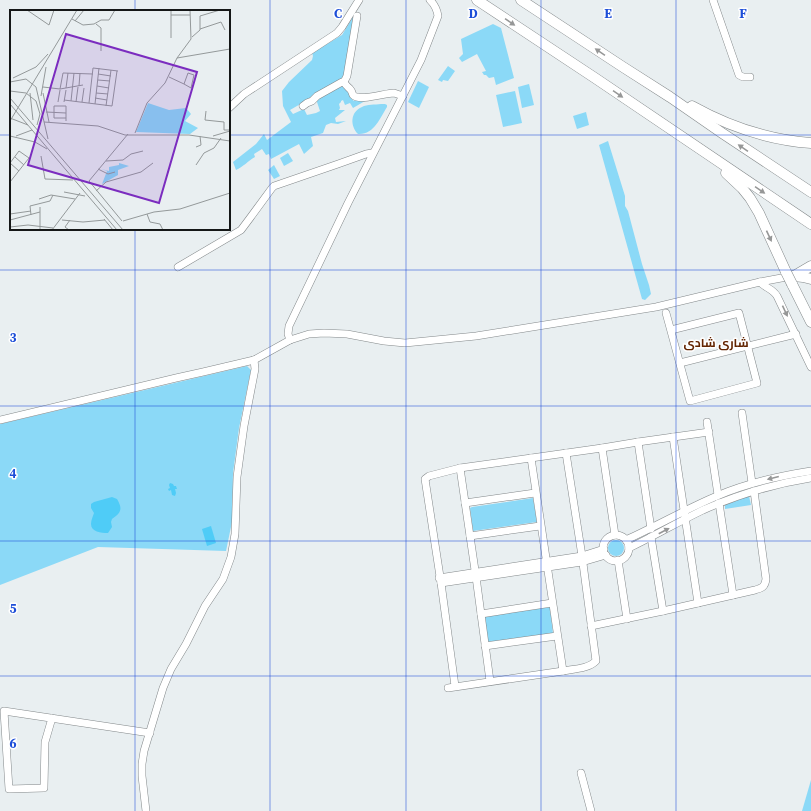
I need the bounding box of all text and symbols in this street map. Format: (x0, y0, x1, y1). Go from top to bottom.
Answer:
text: C (334, 5, 342, 22)
text: D (468, 5, 478, 22)
text: E (604, 5, 612, 22)
text: F (739, 5, 747, 22)
inset map (10, 10, 230, 230)
one-way arrow (504, 18, 515, 25)
one-way arrow (594, 49, 606, 56)
one-way arrow (613, 90, 623, 98)
one-way arrow (738, 144, 749, 151)
one-way arrow (755, 186, 765, 194)
one-way arrow (766, 230, 772, 241)
one-way arrow (782, 305, 788, 317)
text: 3 (9, 329, 17, 346)
district label: شاری شادی (683, 335, 749, 351)
text: 4 (9, 465, 17, 482)
one-way arrow (767, 475, 779, 481)
one-way arrow (658, 527, 670, 534)
text: 5 (9, 600, 17, 617)
text: 6 (9, 735, 17, 752)

